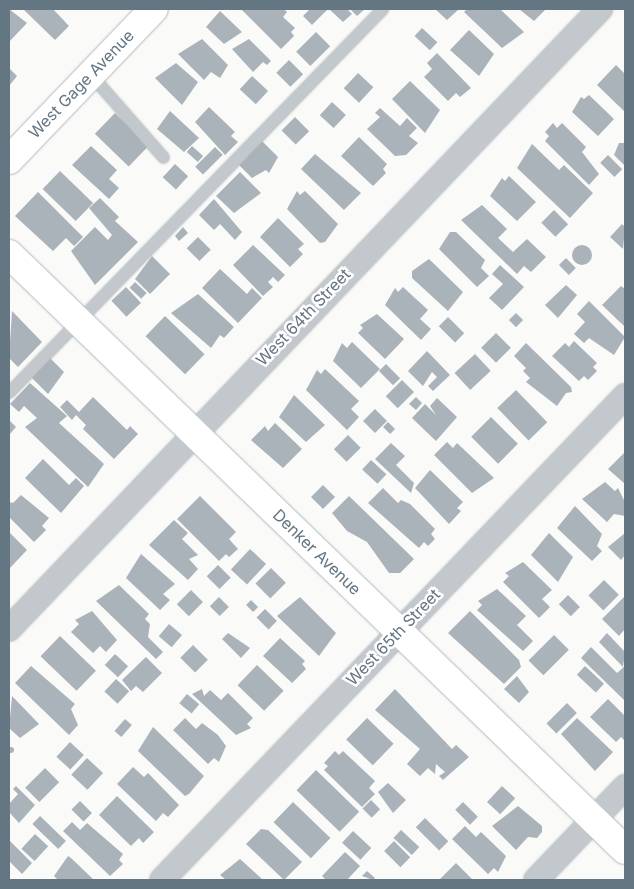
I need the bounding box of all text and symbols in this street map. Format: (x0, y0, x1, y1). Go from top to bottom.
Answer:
street label: West Gage Avenue (24, 26, 138, 142)
street label: West 64th Street (252, 265, 354, 369)
street label: Denker Avenue (269, 505, 365, 599)
street label: West 65th Street (342, 585, 444, 689)

